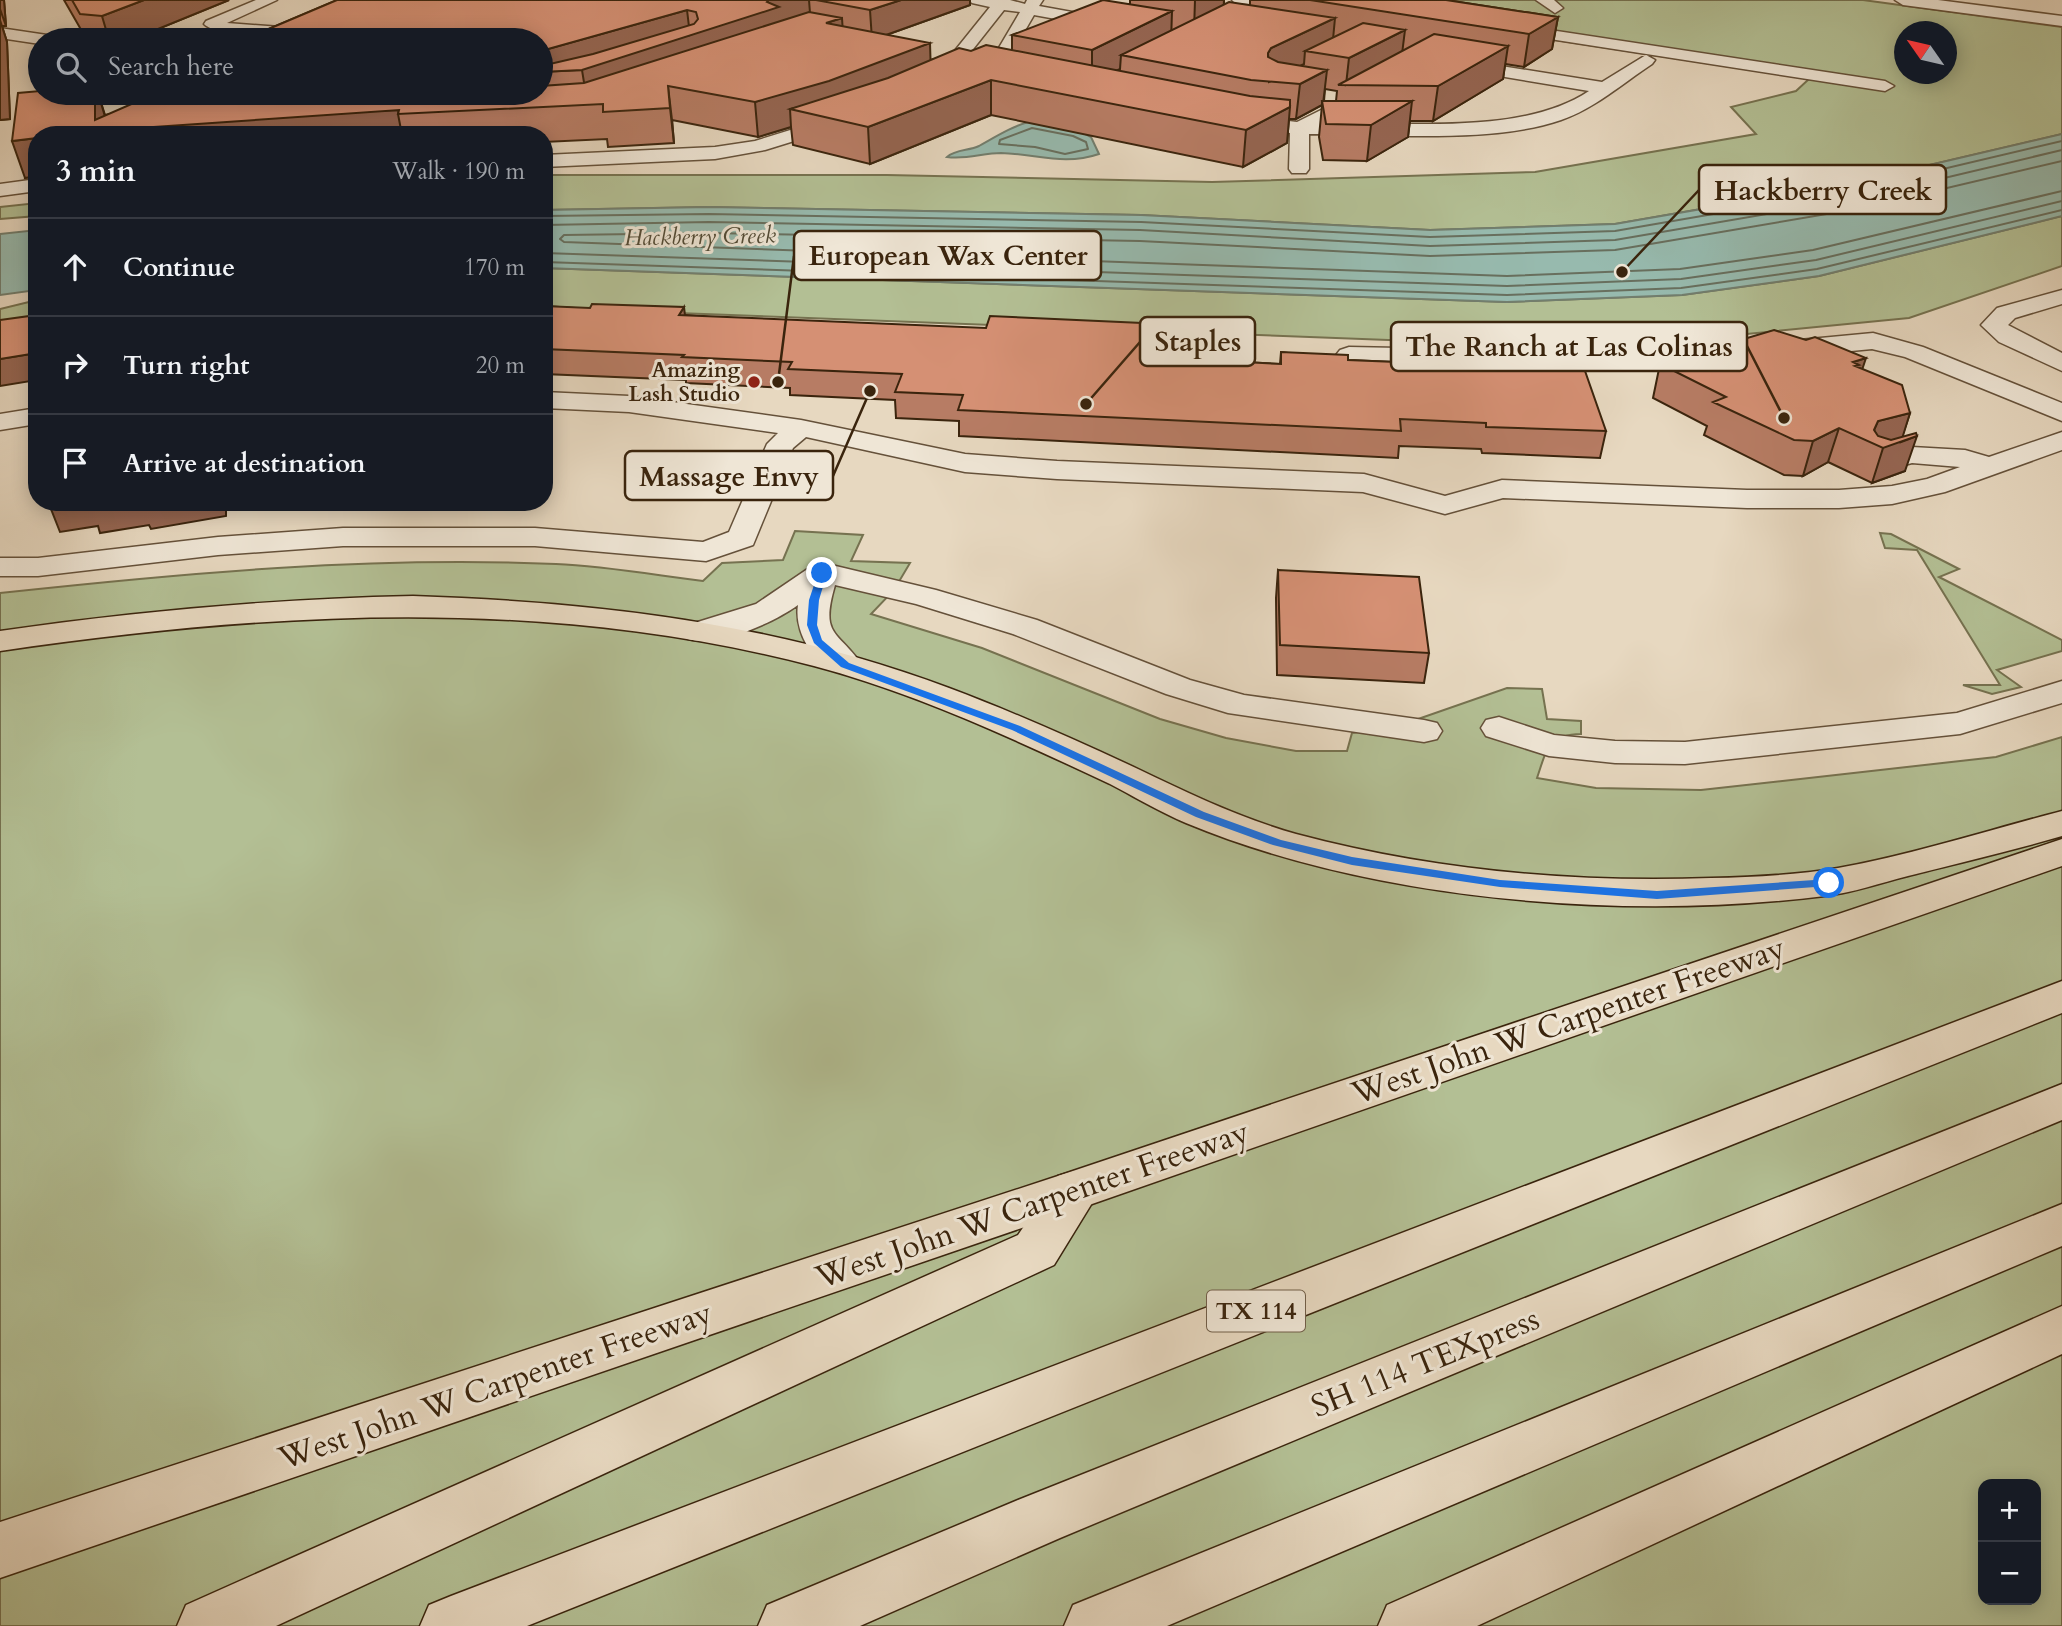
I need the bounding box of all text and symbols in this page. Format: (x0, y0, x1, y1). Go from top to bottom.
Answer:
north arrow (1894, 21, 1957, 84)
search box (28, 28, 553, 105)
icon: search (52, 48, 90, 86)
text: Search here (108, 49, 234, 84)
text: 3 min (56, 151, 136, 192)
text: Walk · 190 m (392, 156, 525, 187)
callout: Hackberry Creek (1699, 165, 1946, 214)
text: Hackberry Creek (1714, 172, 1933, 210)
water label: Hackberry Creek (624, 220, 777, 253)
callout: European Wax Center (794, 231, 1101, 280)
text: European Wax Center (808, 237, 1088, 275)
icon: ahead (56, 248, 94, 286)
text: Continue (123, 250, 235, 285)
text: 170 m (464, 252, 525, 283)
callout: Staples (1140, 317, 1255, 366)
callout: The Ranch at Las Colinas (1391, 322, 1747, 371)
text: Staples (1155, 323, 1241, 361)
text: The Ranch at Las Colinas (1405, 328, 1733, 366)
icon: right (56, 346, 94, 384)
text: Turn right (123, 348, 250, 383)
text: 20 m (476, 350, 525, 381)
place label: Amazing Lash Studio (629, 356, 740, 409)
marker: Amazing Lash Studio (746, 374, 762, 390)
icon: arrive (56, 444, 94, 482)
text: Arrive at destination (123, 446, 366, 481)
callout: Massage Envy (625, 451, 833, 500)
text: Massage Envy (639, 458, 819, 496)
route end (806, 557, 837, 588)
route start (1813, 867, 1844, 898)
street label: West John W Carpenter Freeway (1345, 926, 1791, 1116)
street label: West John W Carpenter Freeway (809, 1110, 1255, 1300)
road number: TX 114 (1207, 1290, 1305, 1331)
street label: West John W Carpenter Freeway (272, 1291, 718, 1481)
street label: SH 114 TEXpress (1305, 1297, 1546, 1429)
map controls (1978, 1479, 2041, 1605)
button: + (1978, 1479, 2041, 1542)
button: − (1978, 1542, 2041, 1605)

